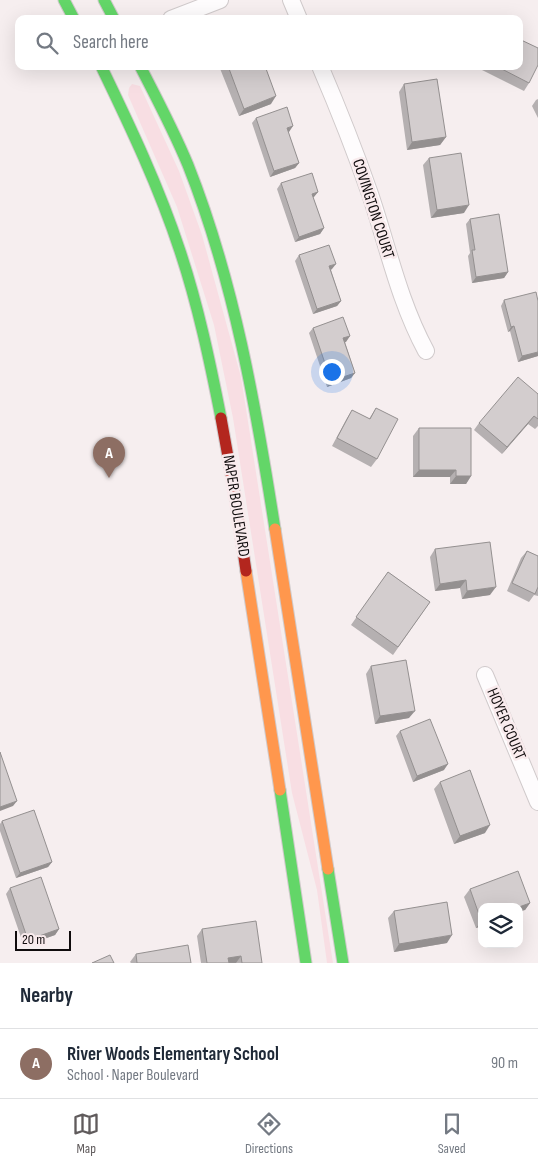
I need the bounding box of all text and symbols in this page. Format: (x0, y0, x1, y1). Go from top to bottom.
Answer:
search box (15, 15, 523, 70)
icon: search (33, 29, 61, 57)
text: Search here (73, 31, 149, 54)
street label: COVINGTON COURT (348, 157, 398, 262)
your location (319, 359, 345, 385)
pin: A (93, 437, 125, 478)
street label: NAPER BOULEVARD (219, 454, 253, 558)
street label: HOYER COURT (482, 685, 530, 763)
map controls (478, 903, 523, 948)
button: layers (478, 903, 523, 948)
scale bar (15, 928, 71, 951)
text: 20 m (22, 931, 45, 948)
text: Nearby (20, 983, 73, 1008)
text: River Woods Elementary School (67, 1043, 279, 1066)
text: A (32, 1054, 40, 1073)
text: 90 m (491, 1054, 518, 1073)
text: School · Naper Boulevard (67, 1066, 199, 1085)
tab: Map (72, 1110, 100, 1157)
tab: Directions (245, 1110, 293, 1157)
tab: Saved (438, 1110, 466, 1157)

